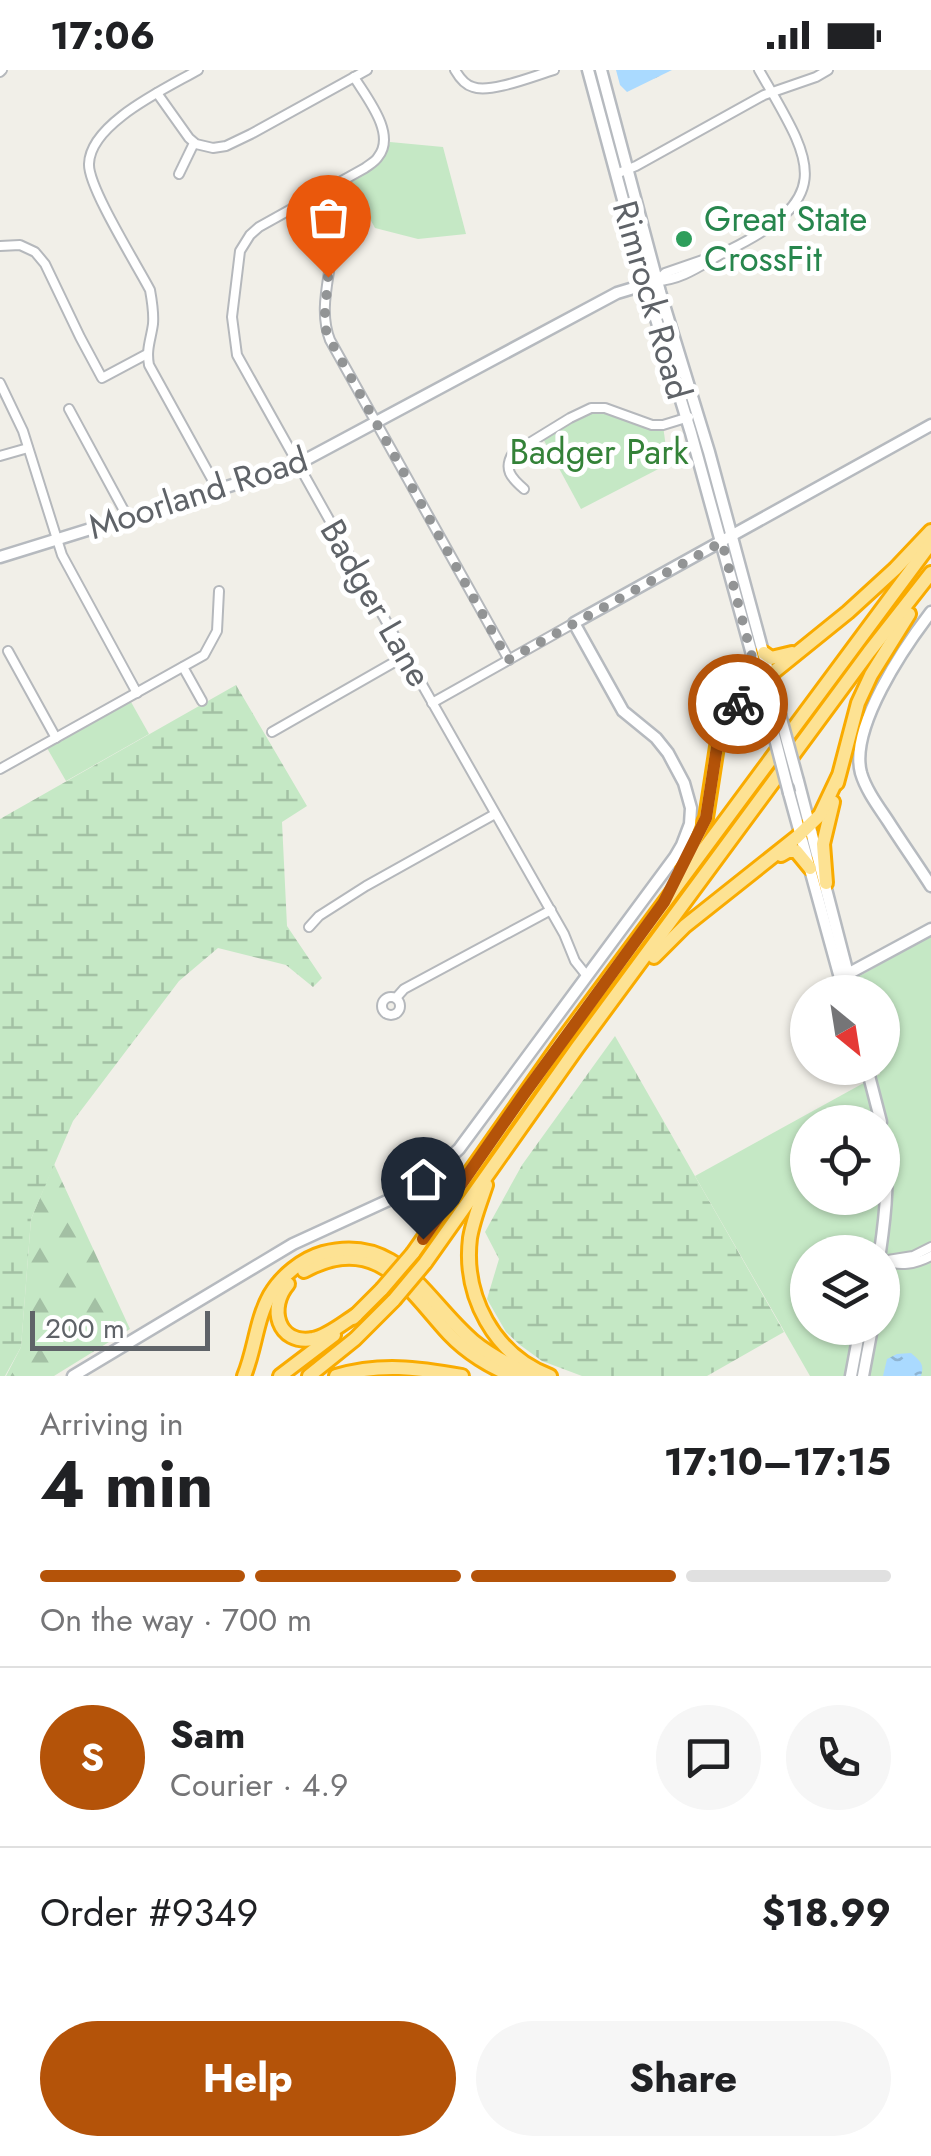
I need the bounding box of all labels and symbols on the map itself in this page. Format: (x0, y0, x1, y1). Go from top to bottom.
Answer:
pin (286, 175, 371, 278)
place label: Great State CrossFit (704, 194, 867, 284)
street label: Rimrock Road (600, 195, 704, 405)
marker: Great State CrossFit (673, 228, 695, 250)
park label: Badger Park (509, 427, 689, 477)
street label: Moorland Road (82, 434, 314, 552)
street label: Badger Lane (308, 510, 444, 696)
courier (688, 654, 788, 754)
north arrow (790, 975, 900, 1085)
pin (381, 1137, 466, 1240)
scale bar (30, 1306, 210, 1350)

